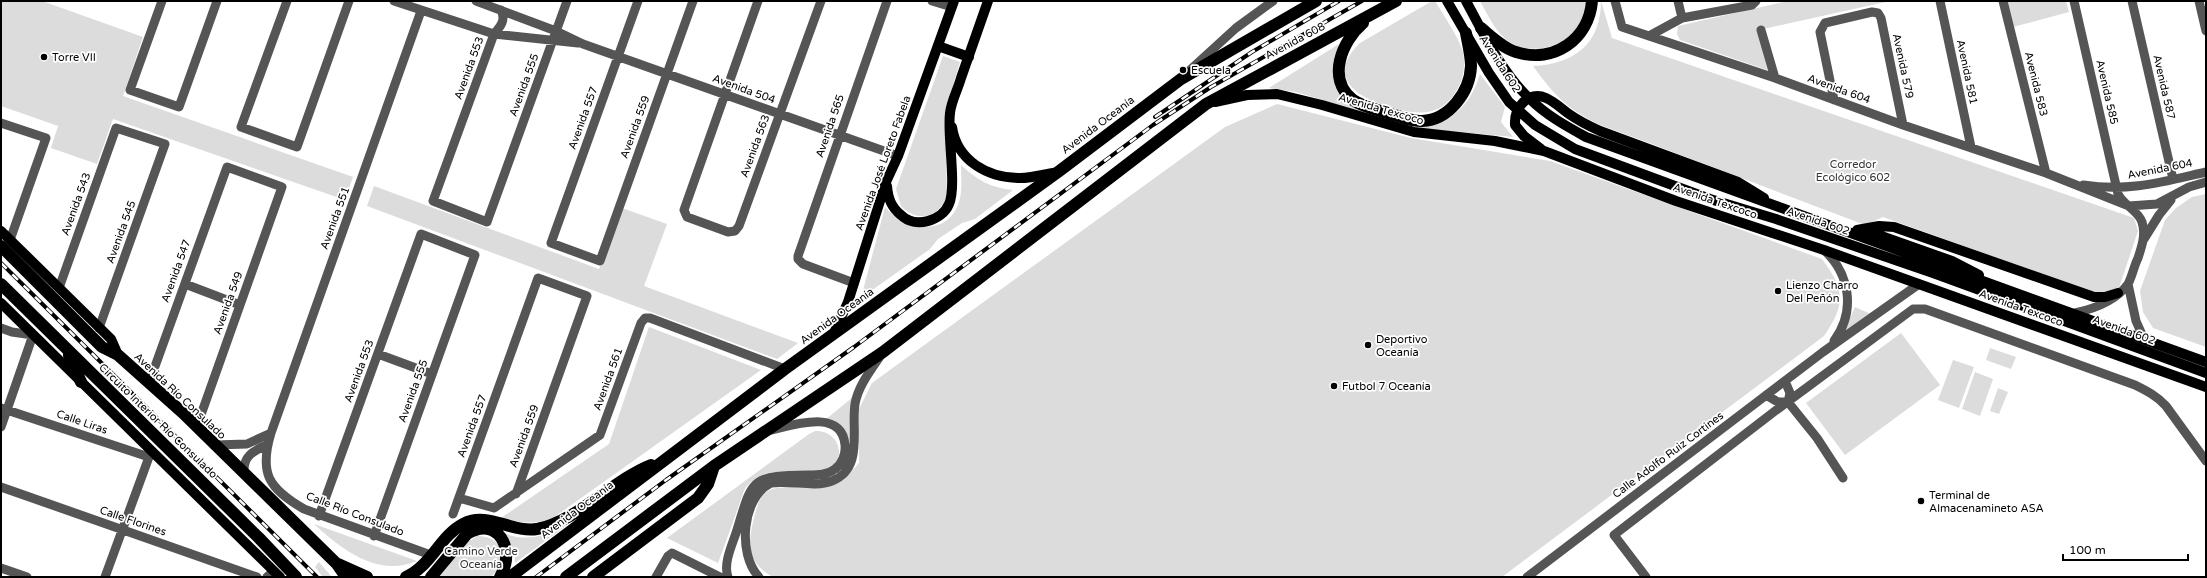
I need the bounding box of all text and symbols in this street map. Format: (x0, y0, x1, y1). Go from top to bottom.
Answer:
street label: Avenida 608 (1263, 20, 1327, 62)
street label: Avenida 579 (1890, 32, 1916, 100)
street label: Avenida 602 (1477, 33, 1523, 95)
street label: Avenida 553 (452, 35, 486, 101)
street label: Avenida 581 (1954, 38, 1980, 106)
street label: Avenida 583 (2022, 50, 2050, 118)
place label: Torre VII (52, 51, 96, 64)
marker: Torre VII (39, 52, 49, 62)
street label: Avenida 555 (507, 52, 541, 118)
street label: Avenida 587 (2150, 53, 2178, 121)
street label: Avenida 585 (2093, 58, 2121, 126)
place label: Escuela (1191, 64, 1231, 77)
marker: Escuela (1178, 65, 1188, 75)
street label: Avenida 504 (711, 72, 777, 106)
street label: Avenida 604 (1806, 72, 1872, 106)
street label: Avenida 557 (566, 85, 600, 151)
street label: Avenida Texcoco (1337, 91, 1425, 127)
street label: Avenida 565 (813, 93, 847, 159)
street label: Avenida Oceanía (1059, 93, 1137, 157)
street label: Avenida 559 (618, 94, 652, 160)
street label: Avenida José Loreto Fabela (853, 94, 913, 232)
street label: Avenida 563 (738, 113, 772, 179)
street label: Avenida 604 (2126, 156, 2194, 182)
park label: Corredor Ecológico 602 (1816, 158, 1890, 184)
street label: Avenida 543 (59, 171, 93, 237)
street label: Avenida Texcoco (1671, 180, 1759, 222)
street label: Avenida 551 (318, 185, 352, 251)
street label: Avenida 545 (104, 199, 138, 265)
street label: Avenida 602 (1785, 204, 1851, 238)
street label: Avenida 547 (159, 238, 193, 304)
street label: Avenida 549 (211, 270, 245, 336)
place label: Lienzo Charro Del Peñón (1786, 279, 1859, 305)
street label: Avenida Oceanía (798, 285, 876, 347)
marker: Lienzo Charro Del Peñón (1773, 286, 1783, 296)
street label: Avenida Texcoco (1977, 287, 2065, 329)
street label: Avenida 602 (2091, 313, 2157, 347)
place label: Deportivo Oceanía (1376, 333, 1428, 359)
street label: Avenida 553 (342, 338, 376, 404)
marker: Deportivo Oceanía (1363, 340, 1373, 350)
street label: Avenida 561 (591, 346, 625, 412)
street label: Avenida Río Consulado (131, 350, 229, 442)
street label: Avenida 555 (396, 358, 430, 424)
street label: Circuito Interior Río Consulado (96, 361, 220, 481)
place label: Futbol 7 Oceanía (1342, 380, 1431, 393)
marker: Futbol 7 Oceanía (1329, 381, 1339, 391)
street label: Avenida 557 (455, 393, 489, 459)
street label: Avenida 559 (507, 403, 541, 469)
street label: Calle Liras (55, 407, 109, 437)
street label: Calle Adolfo Ruiz Cortines (1610, 409, 1726, 501)
street label: Avenida Oceanía (538, 478, 616, 542)
street label: Calle Río Consulado (304, 489, 406, 539)
place label: Terminal de Almacenamineto ASA (1929, 489, 2044, 515)
marker: Terminal de Almacenamineto ASA (1916, 496, 1926, 506)
street label: Calle Florines (98, 504, 168, 538)
scale bar (2063, 536, 2188, 562)
text: 100 m (2069, 543, 2106, 557)
park label: Camino Verde Oceanía (444, 545, 518, 571)

